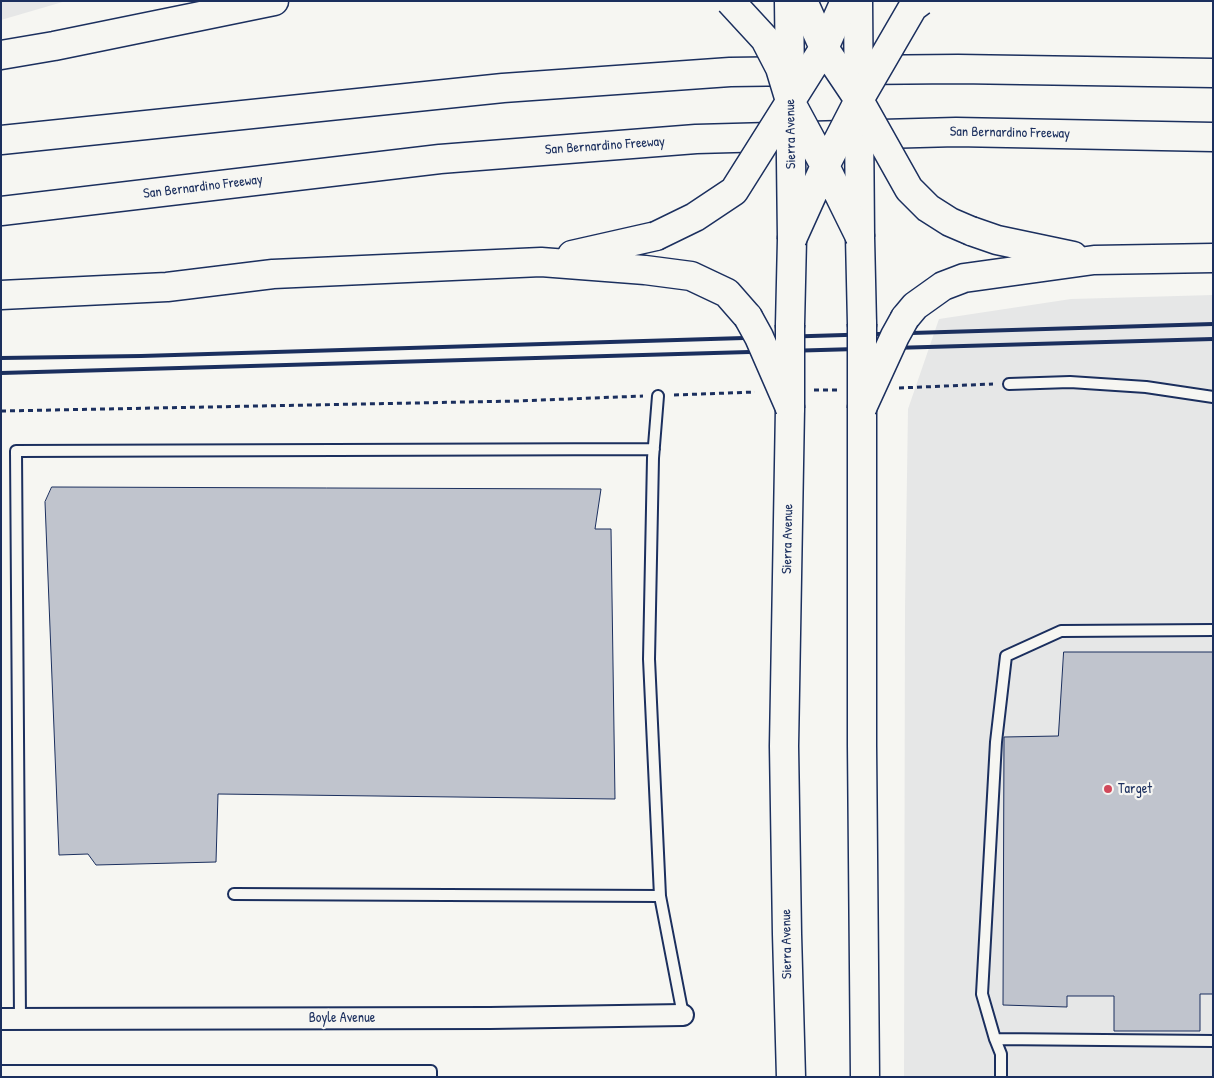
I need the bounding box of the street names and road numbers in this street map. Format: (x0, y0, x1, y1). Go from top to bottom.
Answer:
street label: Sierra Avenue (782, 99, 800, 169)
street label: San Bernardino Freeway (950, 124, 1070, 142)
street label: San Bernardino Freeway (544, 133, 666, 159)
street label: San Bernardino Freeway (142, 171, 264, 203)
street label: Sierra Avenue (779, 504, 797, 574)
street label: Sierra Avenue (778, 909, 796, 979)
street label: Boyle Avenue (309, 1010, 375, 1026)

